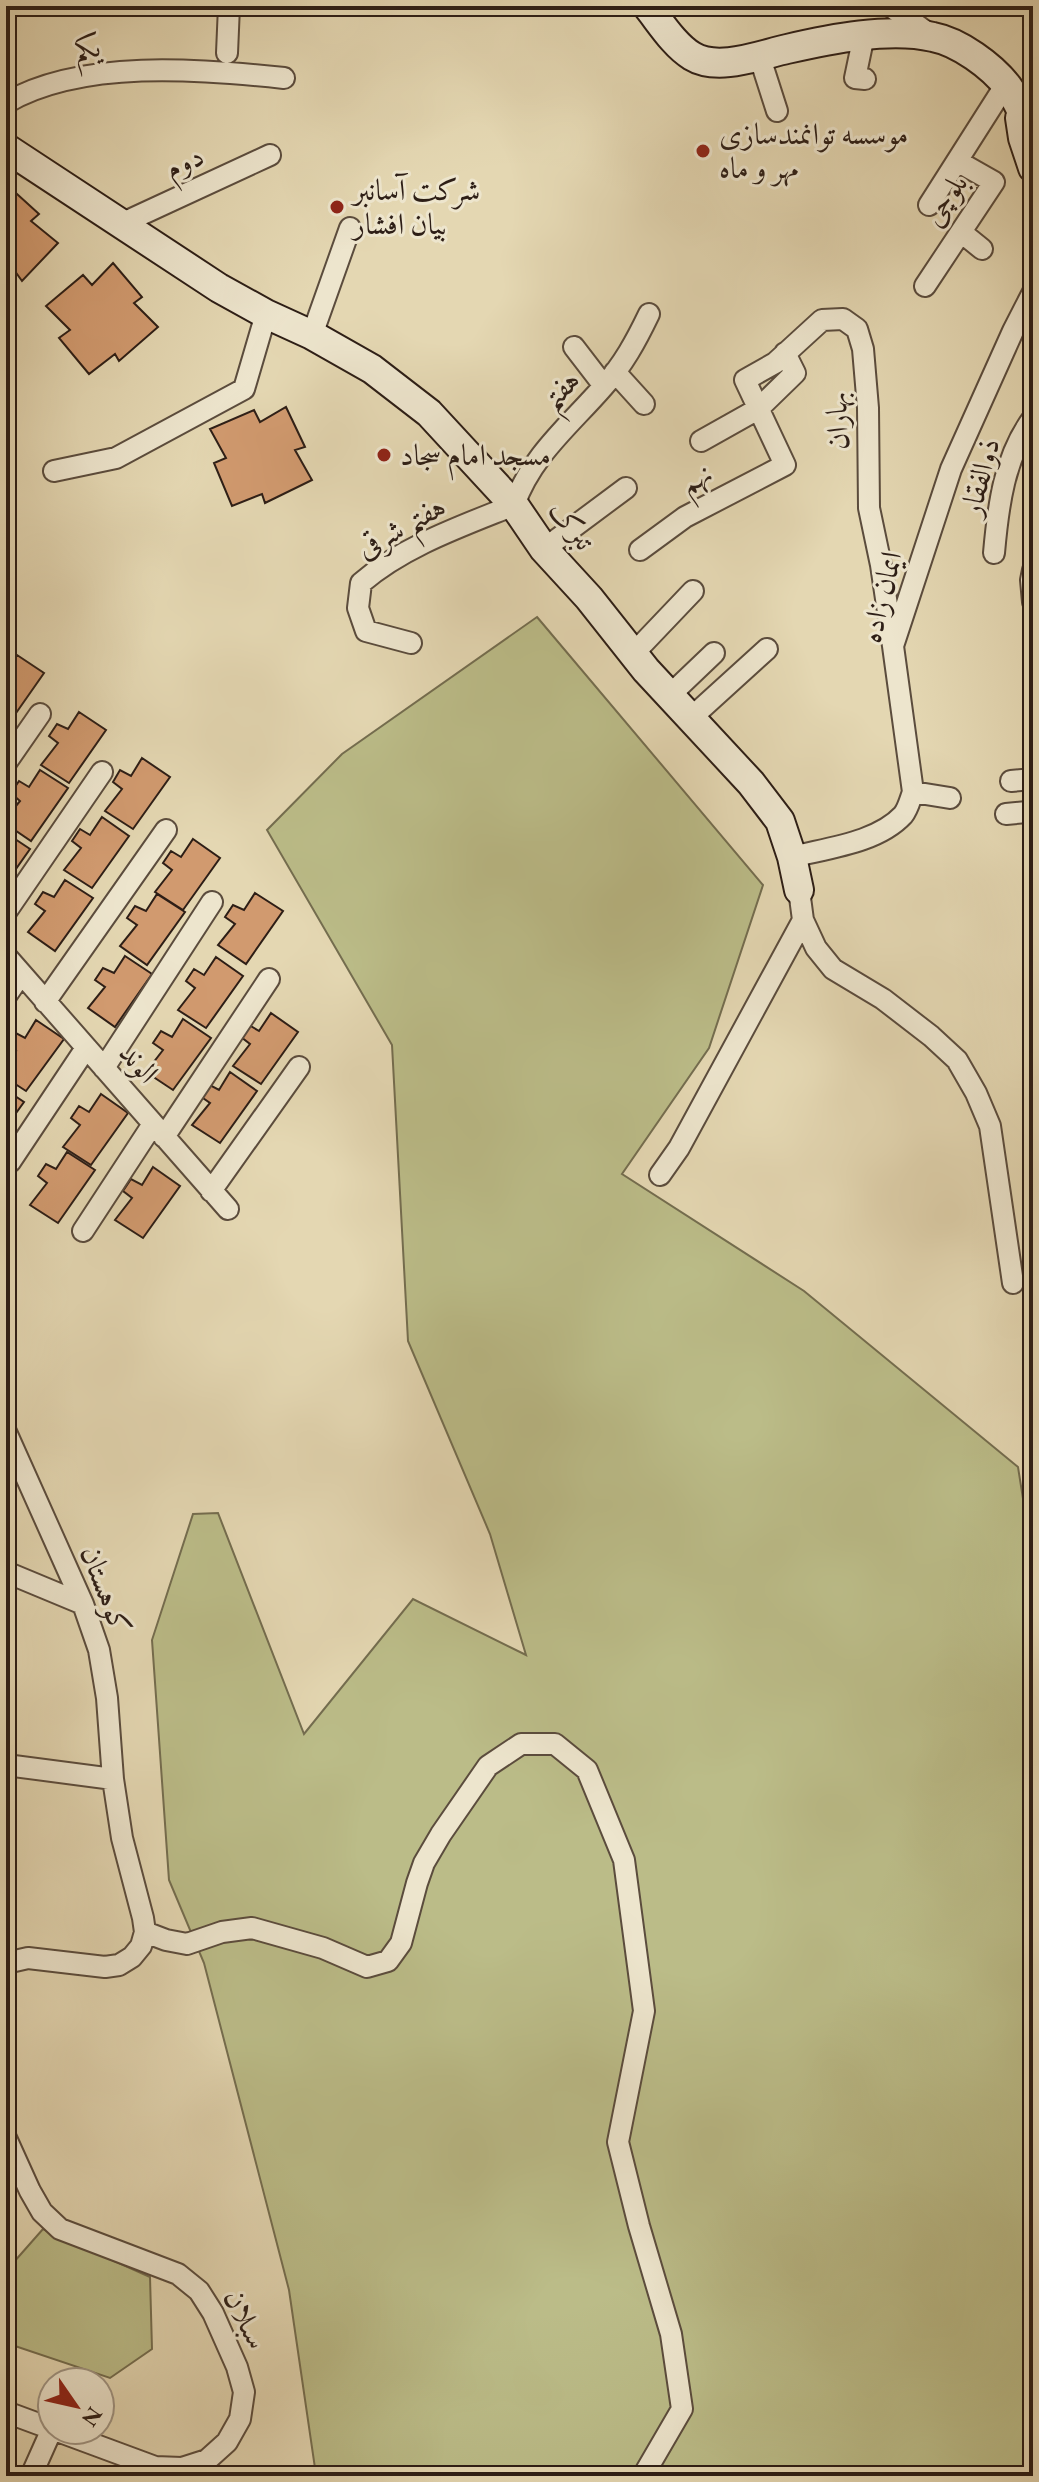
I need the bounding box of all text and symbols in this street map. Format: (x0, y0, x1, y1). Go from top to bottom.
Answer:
street label: یکم (70, 26, 106, 78)
place label: موسسه توانمندسازی مهر و ماه (719, 114, 908, 187)
street label: دوم (158, 136, 213, 194)
marker: موسسه توانمندسازی مهر و ماه (694, 142, 712, 160)
street label: بلوچی (913, 166, 976, 234)
place label: شرکت آسانبر بیان افشار (350, 170, 480, 243)
marker: شرکت آسانبر بیان افشار (328, 198, 346, 216)
street label: هفتم (531, 361, 595, 425)
street label: بهاران (816, 391, 857, 451)
street label: ذوالفقار (950, 434, 1009, 523)
place label: مسجد امام سجاد (400, 435, 551, 481)
marker: مسجد امام سجاد (375, 446, 393, 464)
street label: نهم (673, 453, 723, 510)
street label: هفتم شرقی (349, 486, 457, 576)
street label: تبرک (540, 491, 605, 558)
street label: ایمان زاده (850, 547, 911, 647)
street label: الوند (111, 1034, 168, 1091)
street label: کوهستان (72, 1540, 141, 1640)
street label: سبلان (215, 2282, 278, 2355)
north arrow (36, 2366, 116, 2446)
text: N (75, 2401, 109, 2433)

